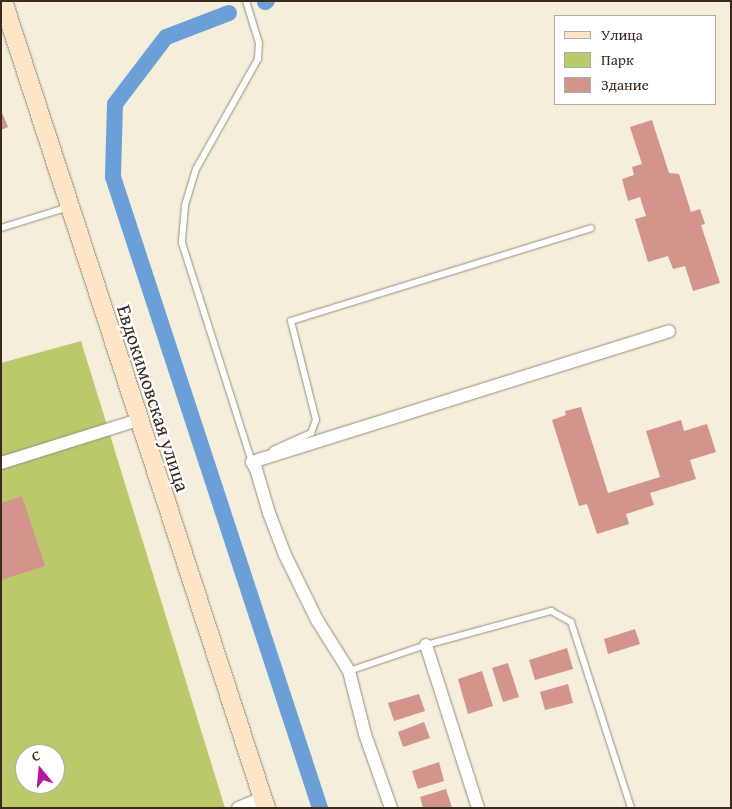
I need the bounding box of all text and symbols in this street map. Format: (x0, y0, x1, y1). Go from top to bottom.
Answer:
legend (554, 15, 717, 105)
text: Улица (601, 24, 643, 45)
text: Парк (601, 49, 634, 70)
text: Здание (601, 74, 649, 95)
street label: Евдокимовская улица (112, 302, 196, 494)
north arrow (15, 744, 65, 794)
text: С (29, 745, 43, 766)

